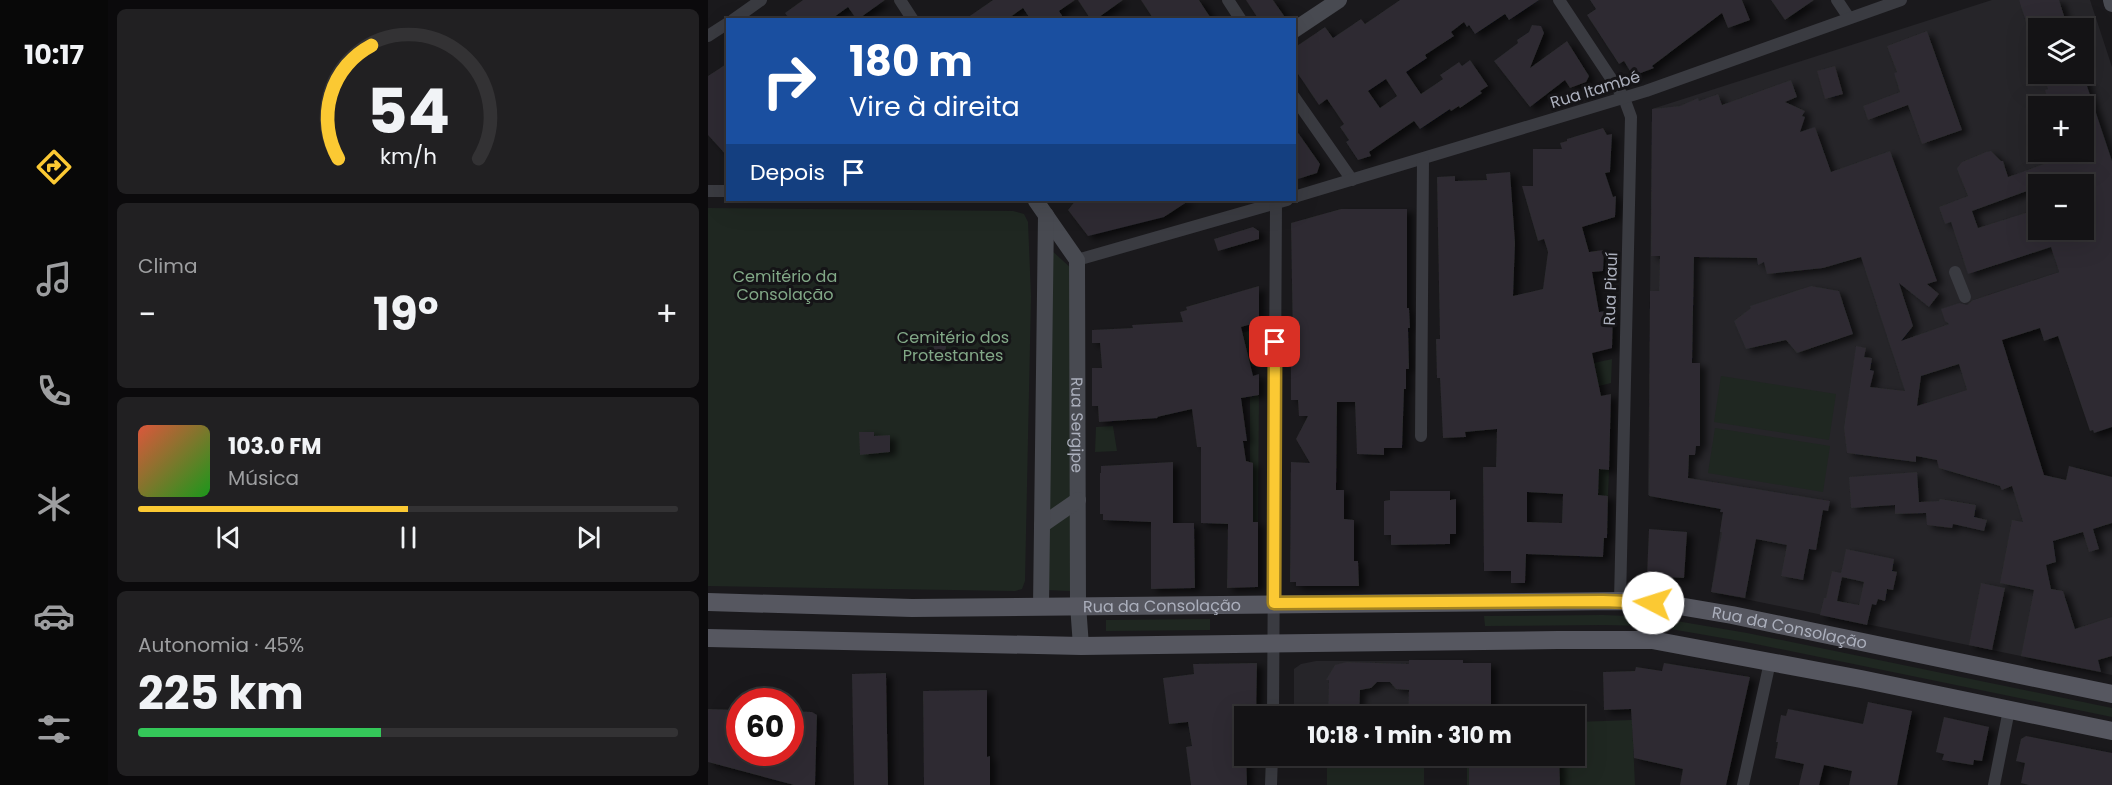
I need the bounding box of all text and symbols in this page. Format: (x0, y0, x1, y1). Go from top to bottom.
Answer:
map controls (2028, 18, 2094, 240)
button: layers (2028, 18, 2094, 84)
text: 180 m (849, 32, 973, 91)
text: 10:17 (24, 36, 84, 73)
icon: right (750, 42, 828, 120)
street label: Rua Itambé (1547, 65, 1643, 114)
text: 54 (367, 67, 449, 155)
text: Vire à direita (849, 88, 1020, 125)
button: + (2028, 96, 2094, 162)
text: km/h (379, 141, 437, 172)
icon: directions (33, 146, 75, 188)
icon: arrive (837, 156, 870, 189)
text: Depois (750, 157, 825, 188)
button: − (2028, 174, 2094, 240)
text: Clima (138, 252, 197, 280)
street label: Rua Piauí (1598, 252, 1623, 326)
icon: music (33, 258, 75, 300)
park label: Cemitério da Consolação (733, 265, 837, 306)
text: 19° (373, 283, 439, 346)
text: − (138, 291, 156, 338)
text: + (655, 291, 678, 338)
pin (1249, 316, 1300, 367)
icon: arrive (1258, 325, 1291, 358)
park label: Cemitério dos Protestantes (897, 326, 1009, 367)
icon: phone (33, 370, 75, 412)
street label: Rua Sergipe (1065, 377, 1089, 473)
text: 103.0 FM (228, 431, 321, 462)
text: Música (228, 464, 299, 492)
icon: climate (33, 483, 75, 525)
icon: previous (212, 521, 245, 554)
icon: pause (392, 521, 425, 554)
icon: next (572, 521, 605, 554)
position arrow (1621, 571, 1685, 635)
street label: Rua da Consolação (1083, 594, 1241, 618)
icon: car (33, 595, 75, 637)
street label: Rua da Consolação (1710, 601, 1869, 655)
text: Autonomia · 45% (138, 631, 304, 659)
text: 225 km (138, 662, 304, 725)
speed limit sign: 60 (726, 688, 804, 766)
icon: filters (33, 708, 75, 750)
text: 10:18 · 1 min · 310 m (1307, 720, 1512, 751)

